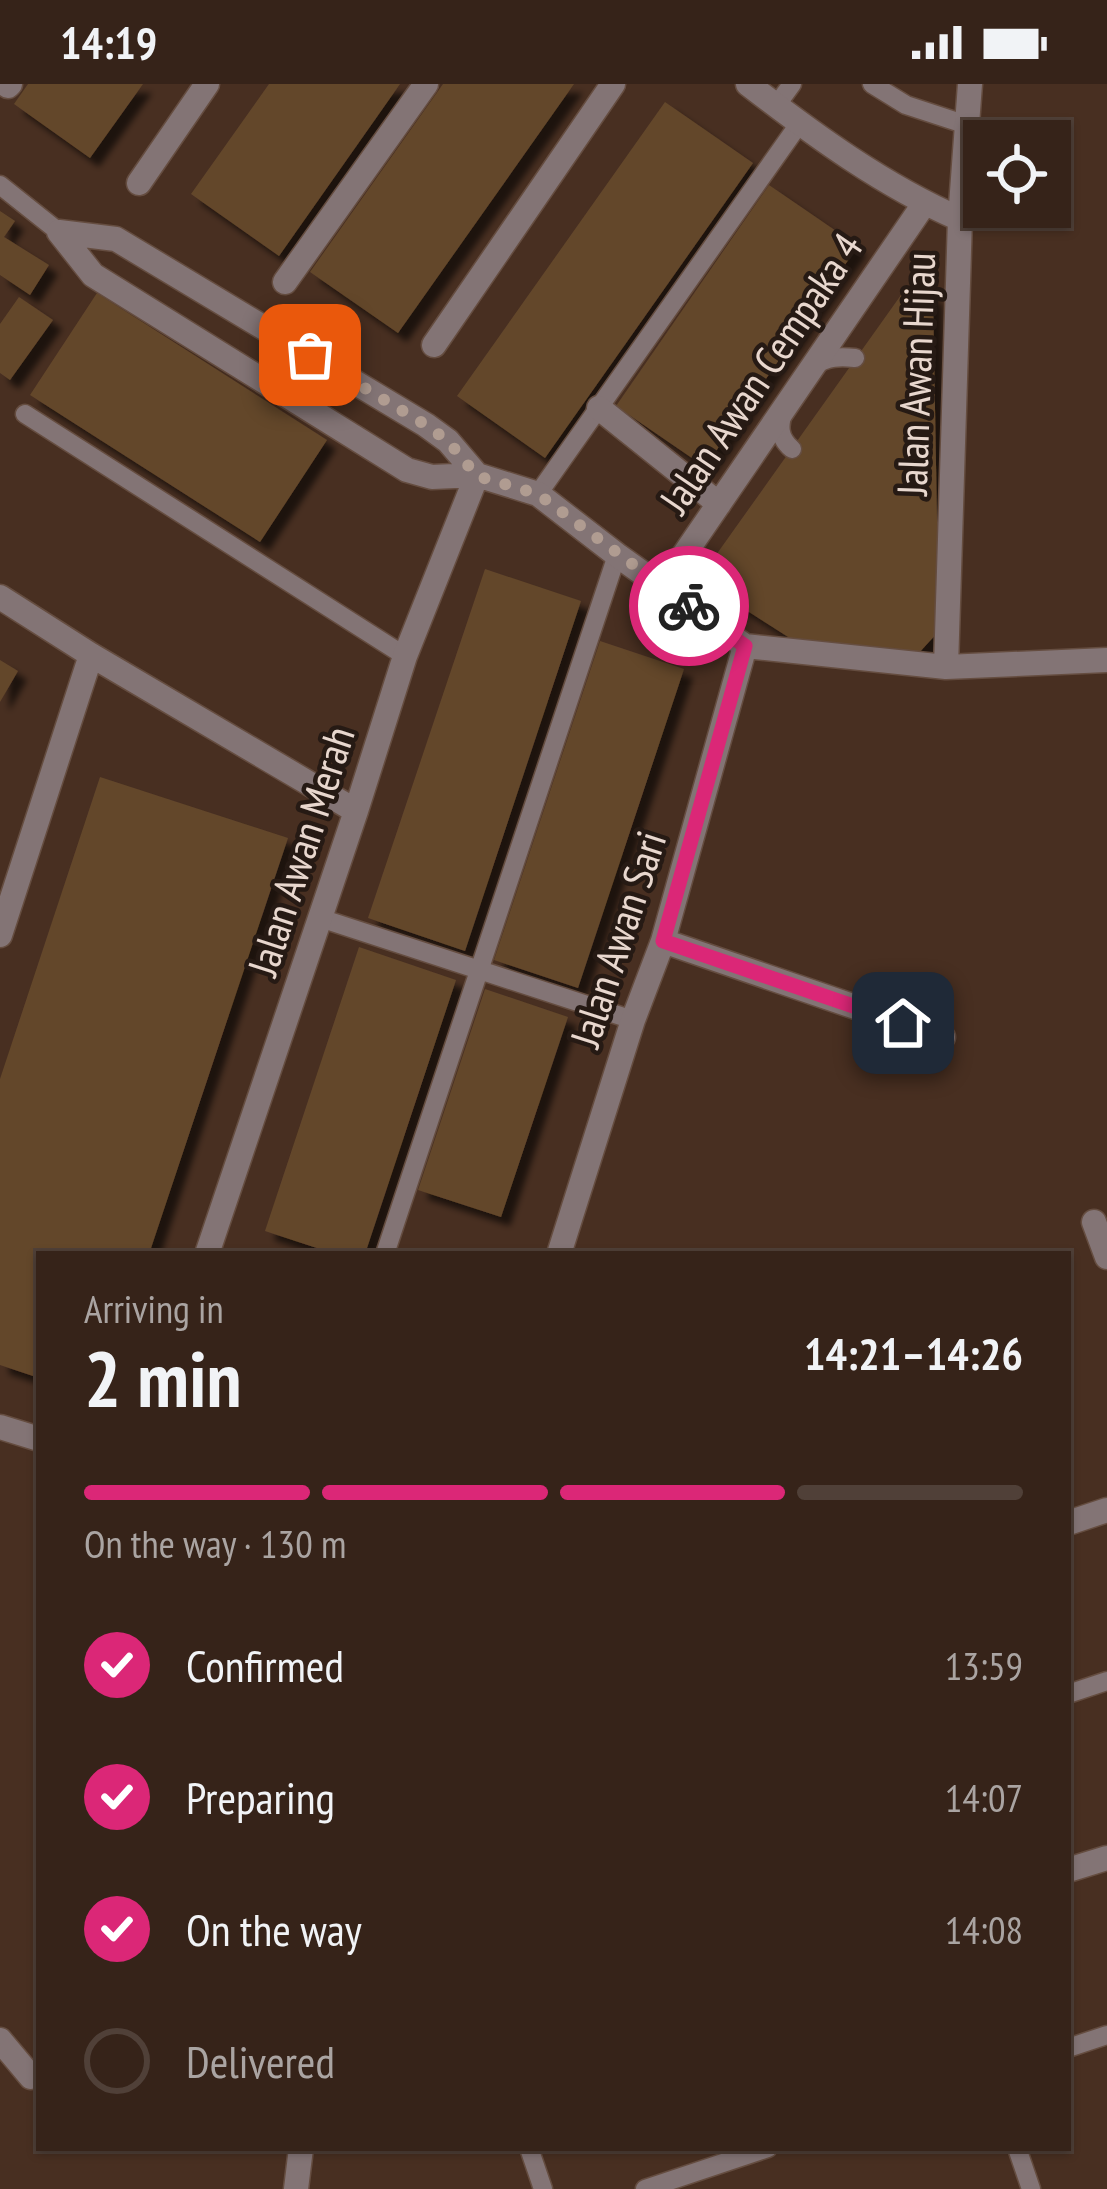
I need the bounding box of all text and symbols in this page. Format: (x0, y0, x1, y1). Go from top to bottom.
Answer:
text: 14:19 (60, 13, 157, 71)
map controls (963, 120, 1071, 228)
button: locate (963, 120, 1071, 228)
street label: Jalan Awan Cempaka 4 (645, 222, 875, 525)
street label: Jalan Awan Hijau (884, 251, 947, 499)
pin (259, 304, 361, 406)
icon: bag (277, 322, 343, 388)
courier (629, 546, 749, 666)
icon: bike (656, 573, 722, 639)
street label: Jalan Awan Merah (234, 719, 367, 984)
street label: Jalan Awan Sari (556, 824, 678, 1055)
pin (852, 972, 954, 1074)
icon: home (870, 990, 936, 1056)
text: Arriving in (84, 1283, 224, 1334)
text: 14:21–14:26 (804, 1324, 1023, 1382)
text: 2 min (84, 1328, 242, 1429)
text: On the way · 130 m (84, 1518, 346, 1569)
icon: check (84, 1632, 150, 1698)
text: Confirmed (186, 1636, 344, 1694)
text: 13:59 (945, 1640, 1023, 1691)
icon: check (84, 1764, 150, 1830)
text: Preparing (186, 1768, 335, 1826)
text: 14:07 (945, 1772, 1023, 1823)
icon: check (84, 1896, 150, 1962)
text: On the way (186, 1900, 362, 1958)
text: 14:08 (945, 1904, 1023, 1955)
text: Delivered (186, 2032, 335, 2090)

